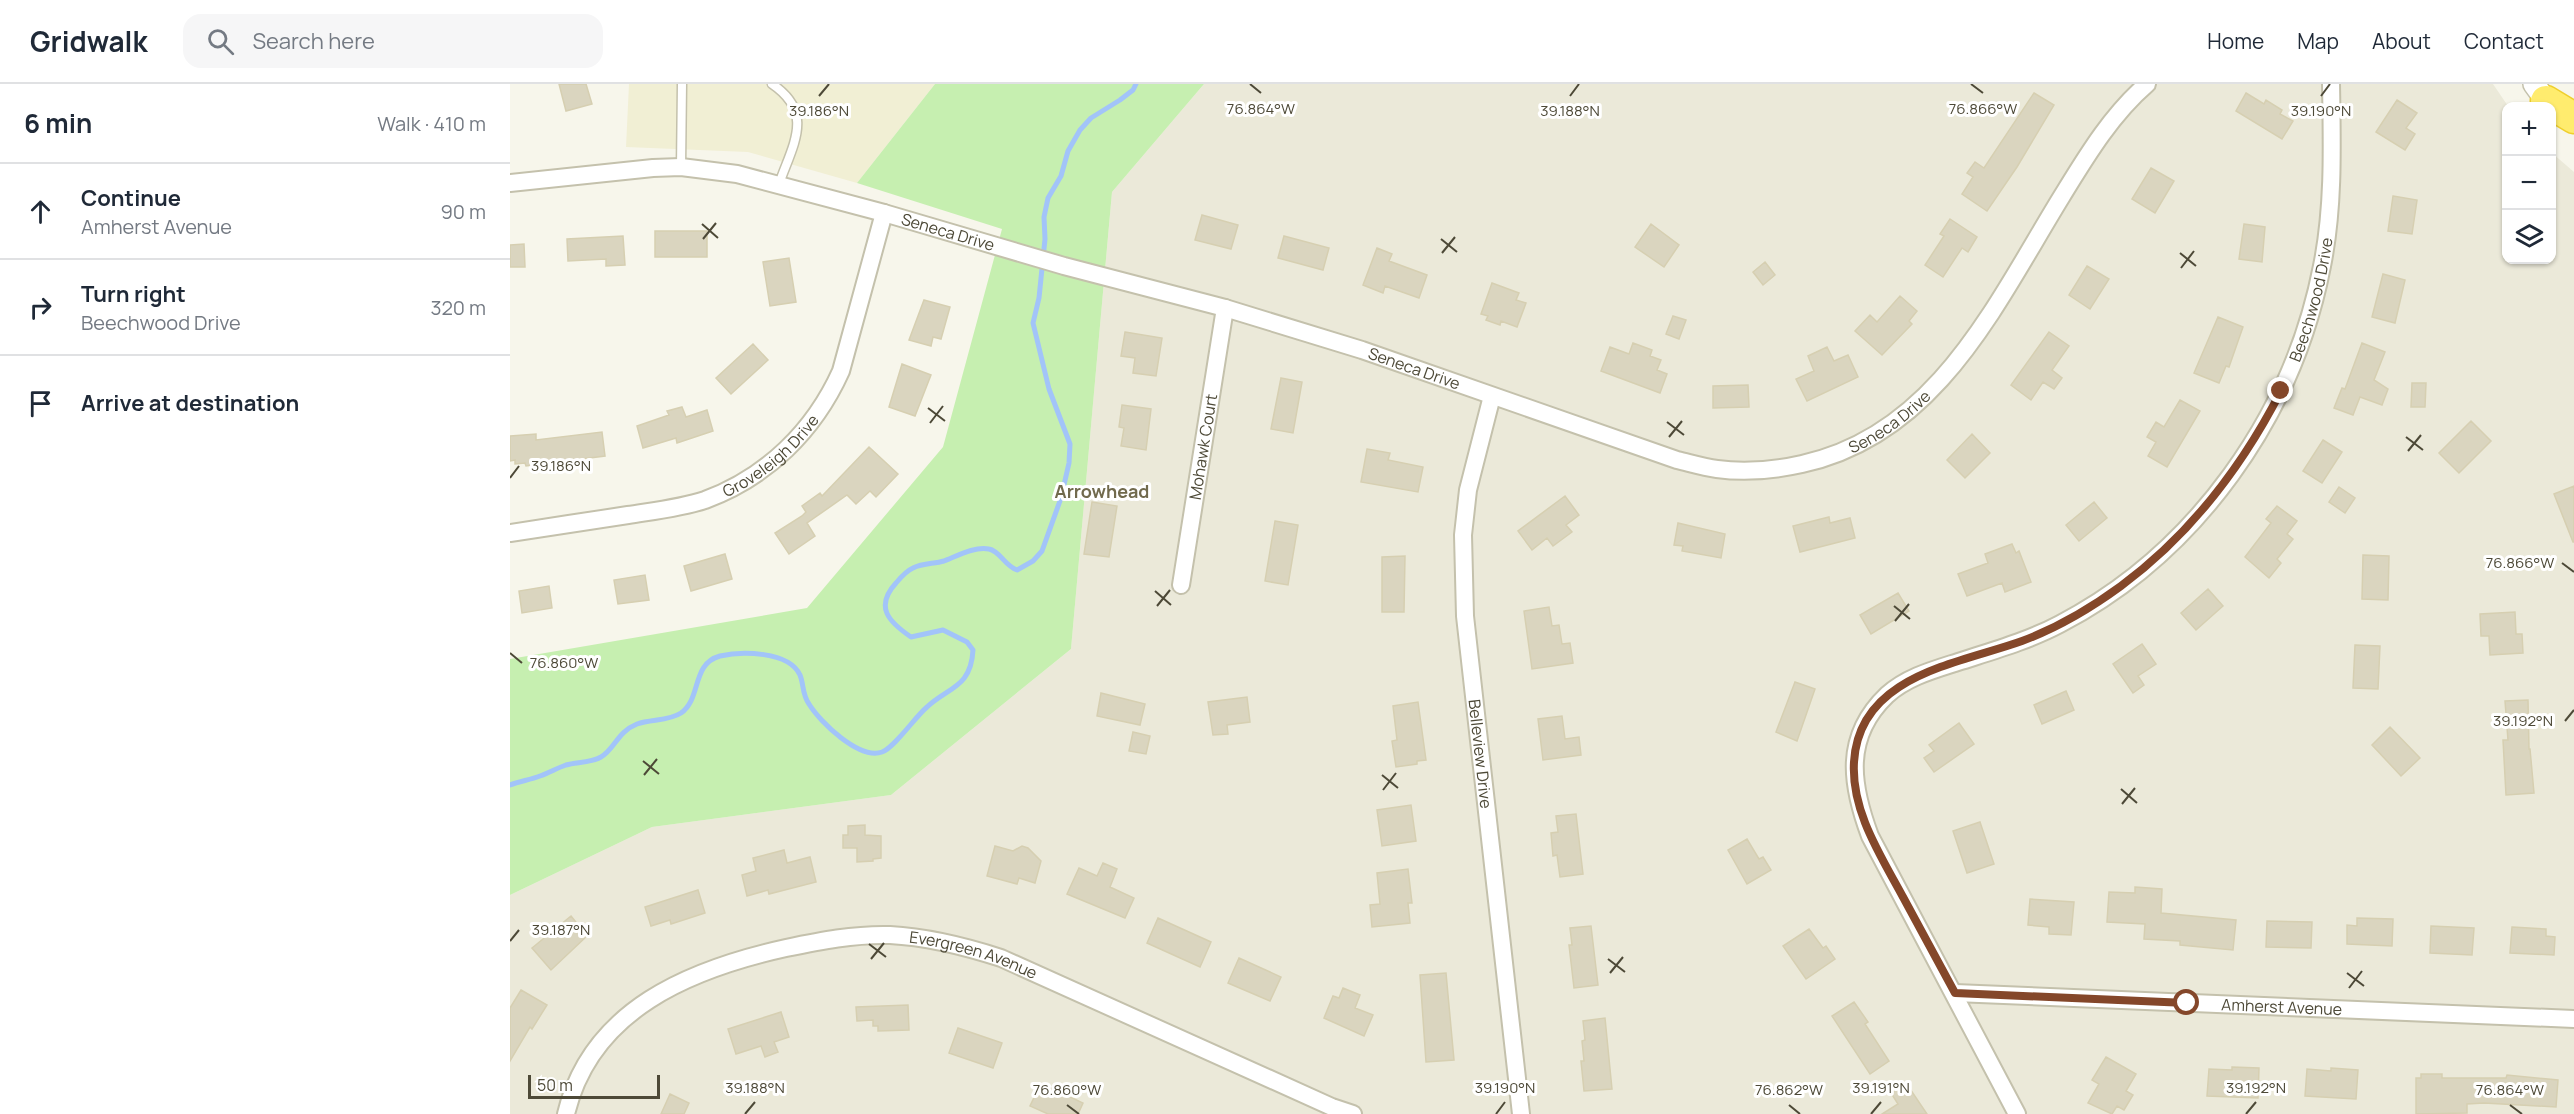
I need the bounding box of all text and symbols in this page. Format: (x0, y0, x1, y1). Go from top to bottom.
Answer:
search box (183, 14, 603, 68)
text: Gridwalk (30, 22, 147, 60)
icon: search (204, 25, 237, 58)
text: Search here (252, 26, 375, 56)
text: Home (2207, 27, 2264, 55)
text: Map (2297, 27, 2339, 55)
text: About (2372, 27, 2431, 55)
text: Contact (2464, 27, 2544, 55)
text: 76.864°W (1227, 98, 1295, 119)
text: 76.866°W (1949, 98, 2017, 119)
text: 39.186°N (789, 100, 849, 121)
text: 39.188°N (1540, 100, 1600, 121)
text: 39.190°N (2291, 100, 2351, 121)
map controls (2502, 102, 2556, 264)
button: + (2502, 102, 2556, 156)
text: 6 min (24, 105, 92, 141)
text: Walk · 410 m (377, 110, 486, 137)
button: − (2502, 156, 2556, 210)
text: Continue (81, 183, 181, 213)
icon: ahead (24, 195, 57, 228)
text: 90 m (440, 198, 486, 225)
street label: Seneca Drive (899, 208, 997, 256)
button: layers (2502, 210, 2556, 264)
text: Amherst Avenue (81, 213, 232, 240)
street label: Beechwood Drive (2284, 236, 2338, 365)
text: Turn right (81, 279, 186, 309)
icon: right (24, 291, 57, 324)
text: 320 m (430, 294, 486, 321)
text: Beechwood Drive (81, 309, 241, 336)
street label: Seneca Drive (1365, 342, 1463, 394)
route end (2267, 377, 2293, 403)
street label: Seneca Drive (1845, 385, 1935, 458)
icon: arrive (24, 387, 57, 420)
text: Arrive at destination (81, 388, 299, 418)
street label: Mohawk Court (1184, 392, 1222, 501)
street label: Groveleigh Drive (719, 410, 824, 502)
text: 39.186°N (531, 455, 591, 476)
district label: Arrowhead (1055, 479, 1149, 503)
text: 76.866°W (2486, 552, 2554, 573)
text: 76.860°W (530, 652, 598, 673)
street label: Belleview Drive (1463, 698, 1498, 809)
text: 39.192°N (2493, 710, 2553, 731)
text: 39.187°N (532, 919, 590, 940)
street label: Evergreen Avenue (908, 926, 1041, 984)
route start (2173, 989, 2199, 1015)
street label: Amherst Avenue (2221, 993, 2343, 1020)
scale bar (528, 1072, 660, 1100)
text: 50 m (537, 1074, 573, 1096)
text: 39.188°N (725, 1077, 785, 1098)
text: 39.190°N (1475, 1077, 1535, 1098)
text: 39.191°N (1852, 1077, 1910, 1098)
text: 39.192°N (2226, 1077, 2286, 1098)
text: 76.860°W (1033, 1079, 1101, 1100)
text: 76.862°W (1755, 1079, 1823, 1100)
text: 76.864°W (2476, 1079, 2544, 1100)

